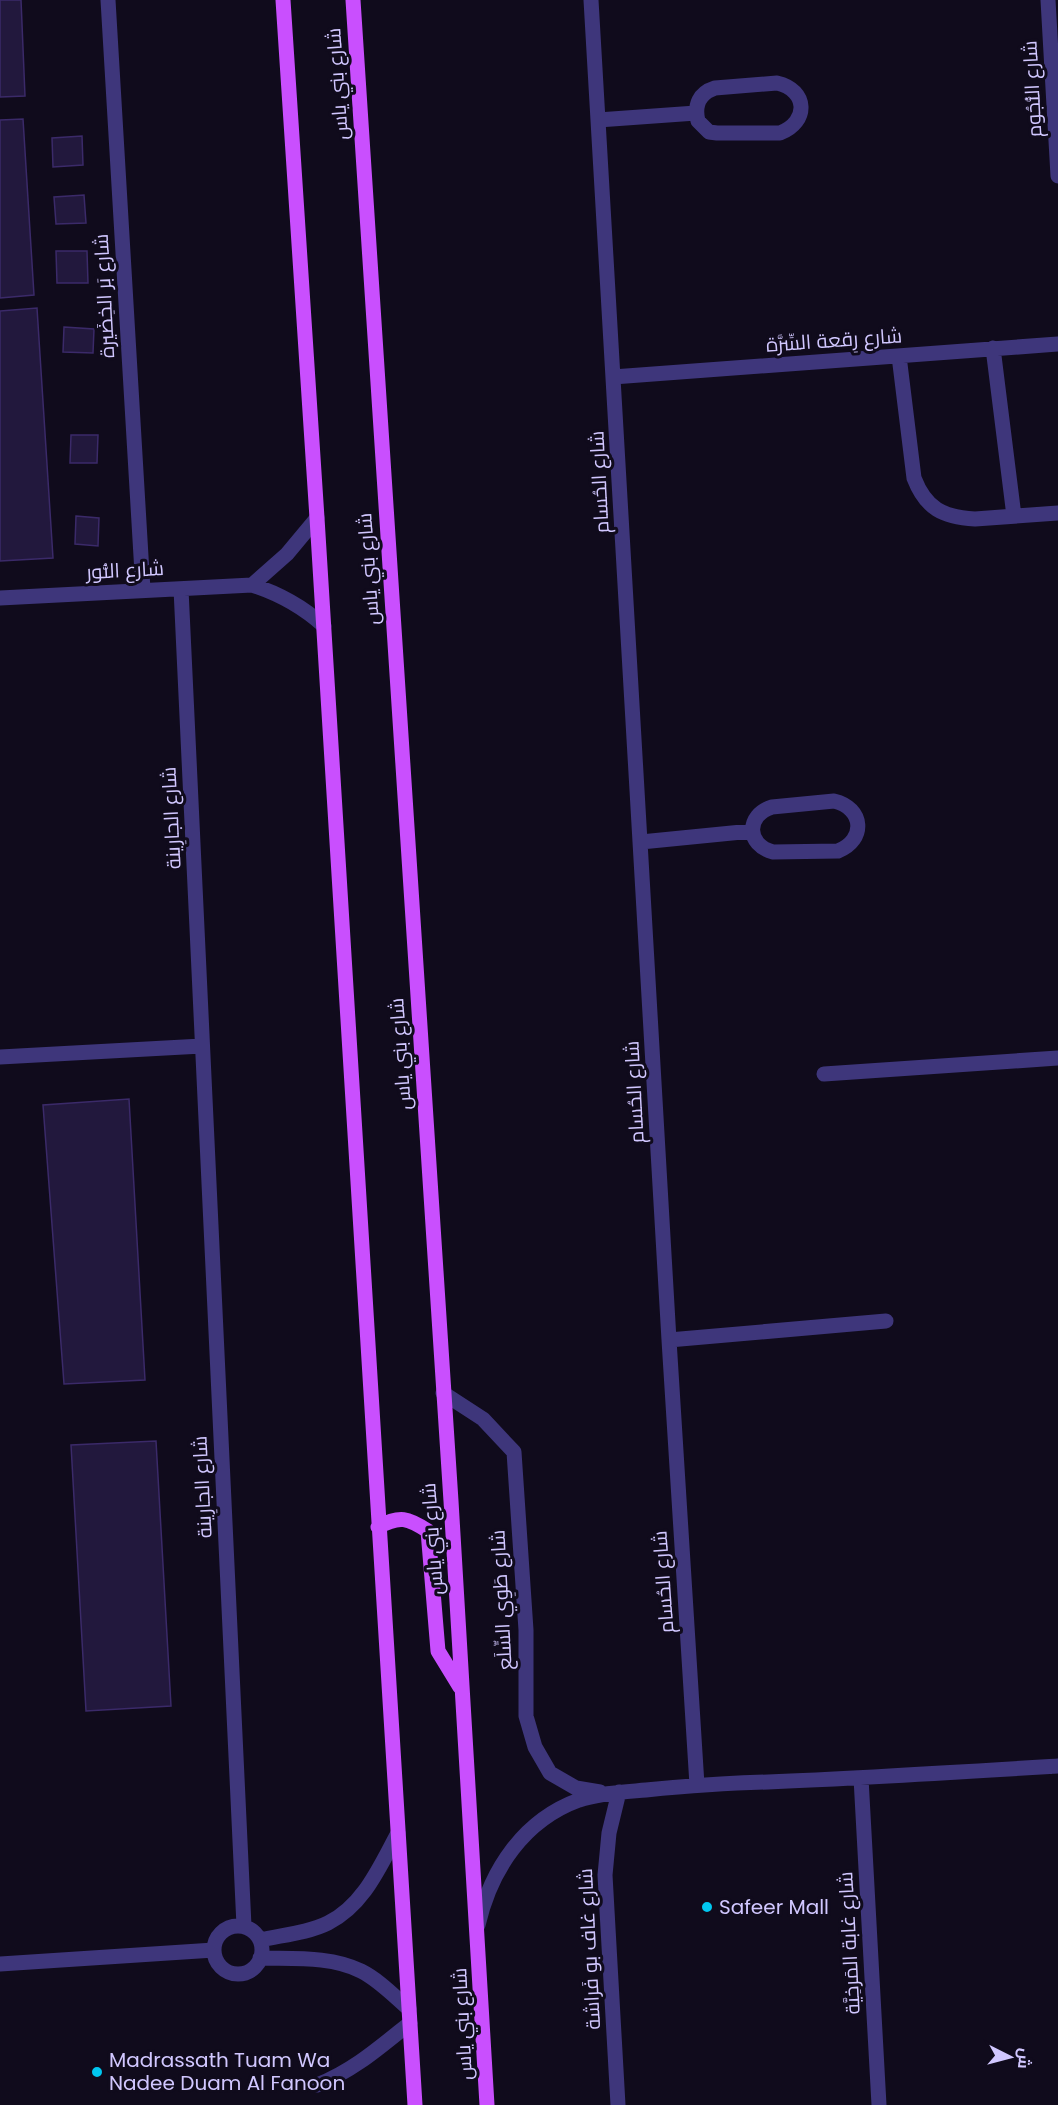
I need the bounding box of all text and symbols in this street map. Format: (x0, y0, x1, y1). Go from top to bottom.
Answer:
street label: شارع بني ياس (319, 27, 357, 141)
street label: شارع النُّجُوم (1015, 40, 1049, 138)
street label: شارع بَر الخِضَيرة (87, 233, 121, 359)
street label: شارع رِقعة السِّرَّة (765, 321, 903, 359)
street label: شارع الحُسام (582, 430, 616, 534)
street label: شارع بني ياس (350, 512, 388, 626)
street label: شارع النُّور (84, 554, 165, 586)
street label: شارع الجارِينة (154, 766, 188, 870)
street label: شارع بني ياس (382, 997, 420, 1111)
street label: شارع الحُسام (617, 1040, 651, 1144)
street label: شارع الجارِينة (185, 1435, 219, 1539)
street label: شارع بني ياس (414, 1482, 452, 1596)
street label: شارع طَوِي السِّلَع (483, 1529, 521, 1671)
street label: شارع الحُسام (645, 1530, 681, 1634)
street label: شارع غاف بو فَراشة (571, 1868, 607, 2030)
street label: شارع غابة المَرخِيَّة (831, 1871, 867, 2015)
place label: Safeer Mall (719, 1893, 829, 1921)
marker: Safeer Mall (700, 1900, 714, 1914)
street label: شارع بني ياس (445, 1967, 481, 2081)
north arrow (980, 2027, 1040, 2087)
place label: Madrassath Tuam Wa Nadee Duam Al Fanoon (109, 2046, 345, 2097)
text: ش (1012, 2047, 1037, 2070)
marker: Madrassath Tuam Wa Nadee Duam Al Fanoon (90, 2065, 104, 2079)

